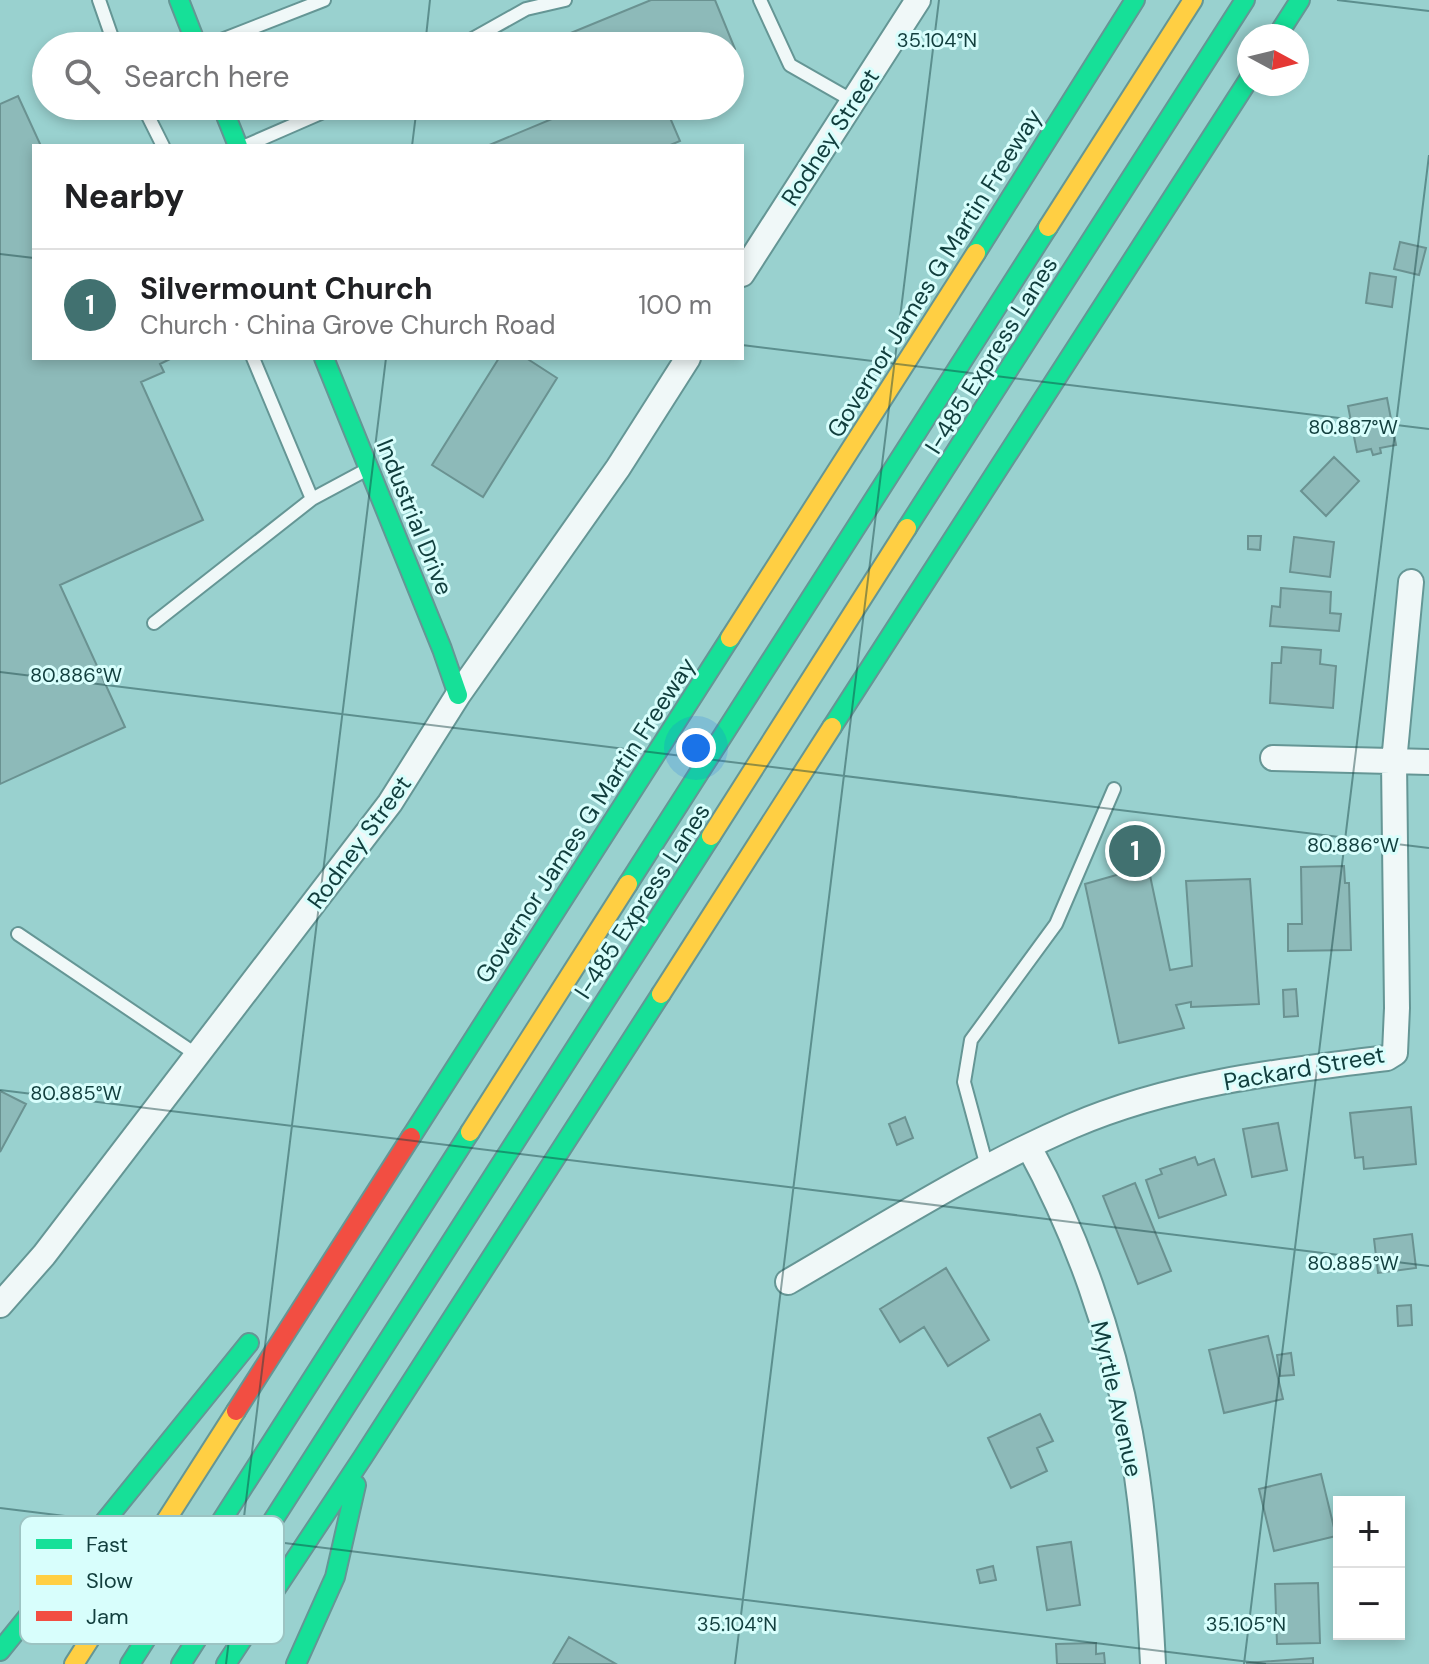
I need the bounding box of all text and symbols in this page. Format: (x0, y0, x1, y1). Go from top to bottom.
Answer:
north arrow (1237, 24, 1309, 96)
text: 35.104°N (897, 27, 977, 53)
search box (32, 32, 744, 120)
icon: search (60, 54, 104, 98)
text: Search here (124, 57, 290, 96)
street label: Rodney Street (774, 63, 886, 211)
street label: Governor James G Martin Freeway (820, 103, 1048, 443)
text: Nearby (64, 174, 184, 219)
street label: I-485 Express Lanes (918, 251, 1064, 459)
text: Silvermount Church (140, 269, 432, 308)
text: 1 (85, 288, 95, 322)
text: 100 m (638, 288, 712, 322)
text: Church · China Grove Church Road (140, 308, 555, 342)
text: 80.887°W (1308, 414, 1398, 440)
street label: Industrial Drive (370, 435, 460, 599)
street label: Governor James G Martin Freeway (468, 651, 702, 989)
text: 80.886°W (30, 662, 122, 688)
your location (676, 728, 716, 768)
street label: Rodney Street (300, 769, 418, 915)
street label: I-485 Express Lanes (567, 797, 717, 1005)
pin: 1 (1109, 821, 1161, 881)
text: 80.886°W (1307, 832, 1399, 858)
street label: Packard Street (1221, 1039, 1387, 1097)
text: 80.885°W (30, 1080, 122, 1106)
text: 80.885°W (1307, 1250, 1399, 1276)
street label: Myrtle Avenue (1084, 1318, 1150, 1480)
map controls (1333, 1496, 1405, 1640)
button: + (1333, 1496, 1405, 1568)
legend (20, 1516, 284, 1644)
text: Fast (86, 1530, 128, 1559)
text: Slow (86, 1566, 133, 1595)
button: − (1333, 1568, 1405, 1640)
text: Jam (86, 1602, 129, 1631)
text: 35.104°N (697, 1611, 777, 1637)
text: 35.105°N (1206, 1611, 1286, 1637)

